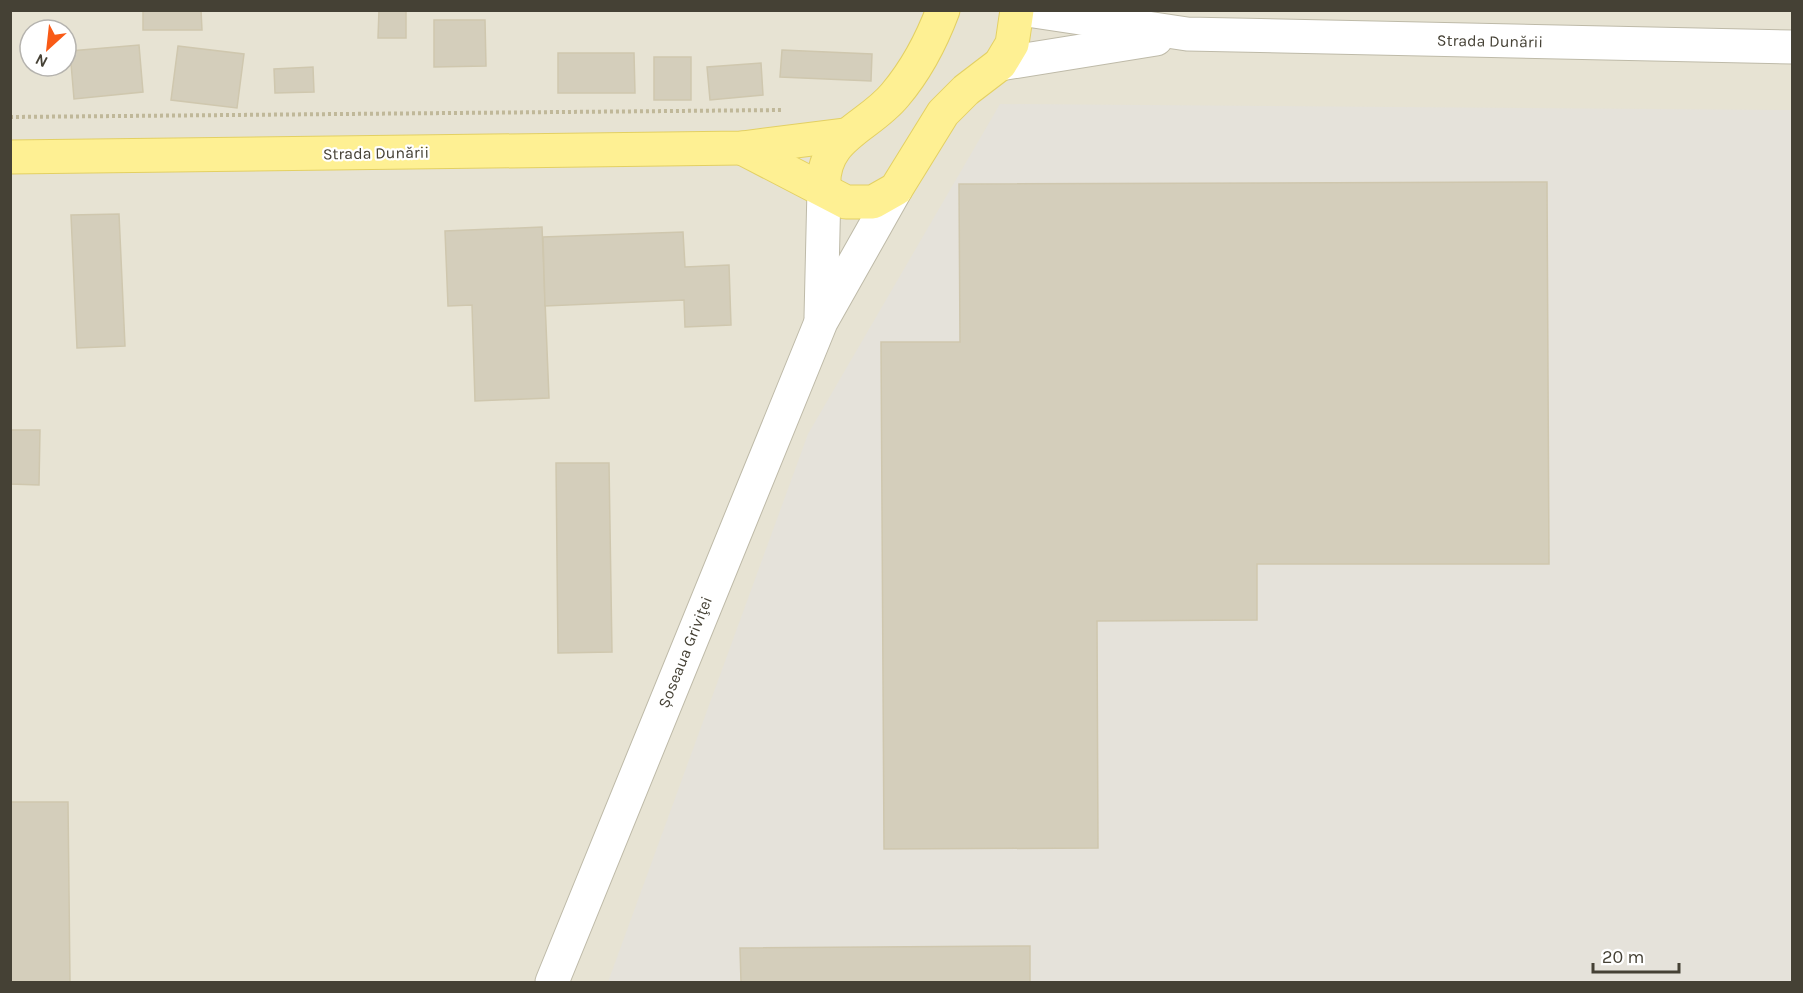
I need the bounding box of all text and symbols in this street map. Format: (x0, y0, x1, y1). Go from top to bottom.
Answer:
north arrow (18, 18, 78, 78)
street label: Strada Dunării (1437, 31, 1543, 51)
text: N (32, 50, 51, 72)
street label: Strada Dunării (323, 143, 429, 163)
street label: Șoseaua Griviţei (654, 593, 716, 711)
scale bar (1593, 936, 1678, 974)
text: 20 m (1602, 946, 1644, 968)

